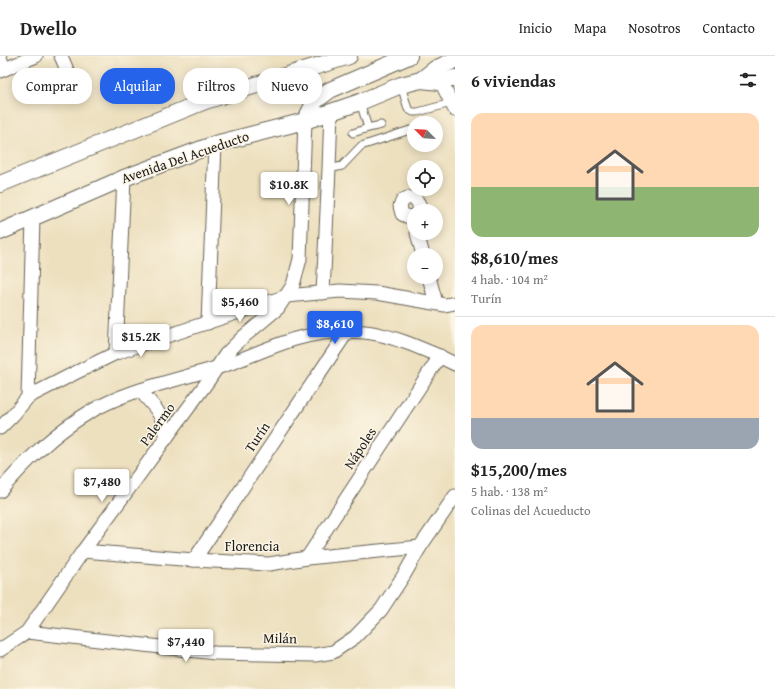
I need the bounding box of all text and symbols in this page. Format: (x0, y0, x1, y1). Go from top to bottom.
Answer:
text: Dwello (20, 14, 77, 42)
text: Inicio (519, 18, 552, 38)
text: Mapa (574, 18, 606, 38)
text: Nosotros (628, 18, 681, 38)
text: Contacto (703, 18, 755, 38)
chip: Comprar (12, 68, 92, 104)
chip: Alquilar (100, 68, 175, 104)
chip: Filtros (183, 68, 249, 104)
chip: Nuevo (257, 68, 322, 104)
text: 6 viviendas (471, 68, 556, 93)
icon: filters (737, 69, 759, 91)
north arrow (407, 116, 443, 152)
map controls (407, 116, 443, 284)
street label: Avenida Del Acueducto (118, 126, 252, 188)
icon: home (579, 139, 651, 211)
button: locate (407, 160, 443, 196)
pin: $10.8K (256, 172, 322, 206)
text: $10.8K (270, 175, 308, 194)
button: + (407, 204, 443, 240)
text: $8,610/mes (471, 245, 558, 270)
button: − (407, 248, 443, 284)
text: 4 hab. · 104 m² (471, 270, 548, 289)
pin: $5,460 (207, 289, 273, 323)
text: Turín (471, 289, 502, 308)
text: $5,460 (221, 292, 259, 311)
pin: $8,610 (302, 311, 368, 345)
text: $8,610 (316, 314, 354, 333)
pin: $15.2K (108, 324, 174, 358)
text: $15.2K (122, 327, 160, 346)
icon: home (579, 351, 651, 423)
street label: Palermo (135, 398, 179, 450)
street label: Turín (239, 418, 275, 456)
street label: Nápoles (339, 423, 381, 473)
text: $15,200/mes (471, 457, 567, 482)
pin: $7,480 (69, 469, 135, 503)
text: $7,480 (83, 472, 121, 491)
text: 5 hab. · 138 m² (471, 482, 548, 501)
text: Colinas del Acueducto (471, 501, 591, 520)
street label: Florencia (225, 536, 280, 556)
street label: Milán (263, 628, 297, 648)
pin: $7,440 (153, 629, 219, 663)
text: $7,440 (167, 632, 205, 651)

